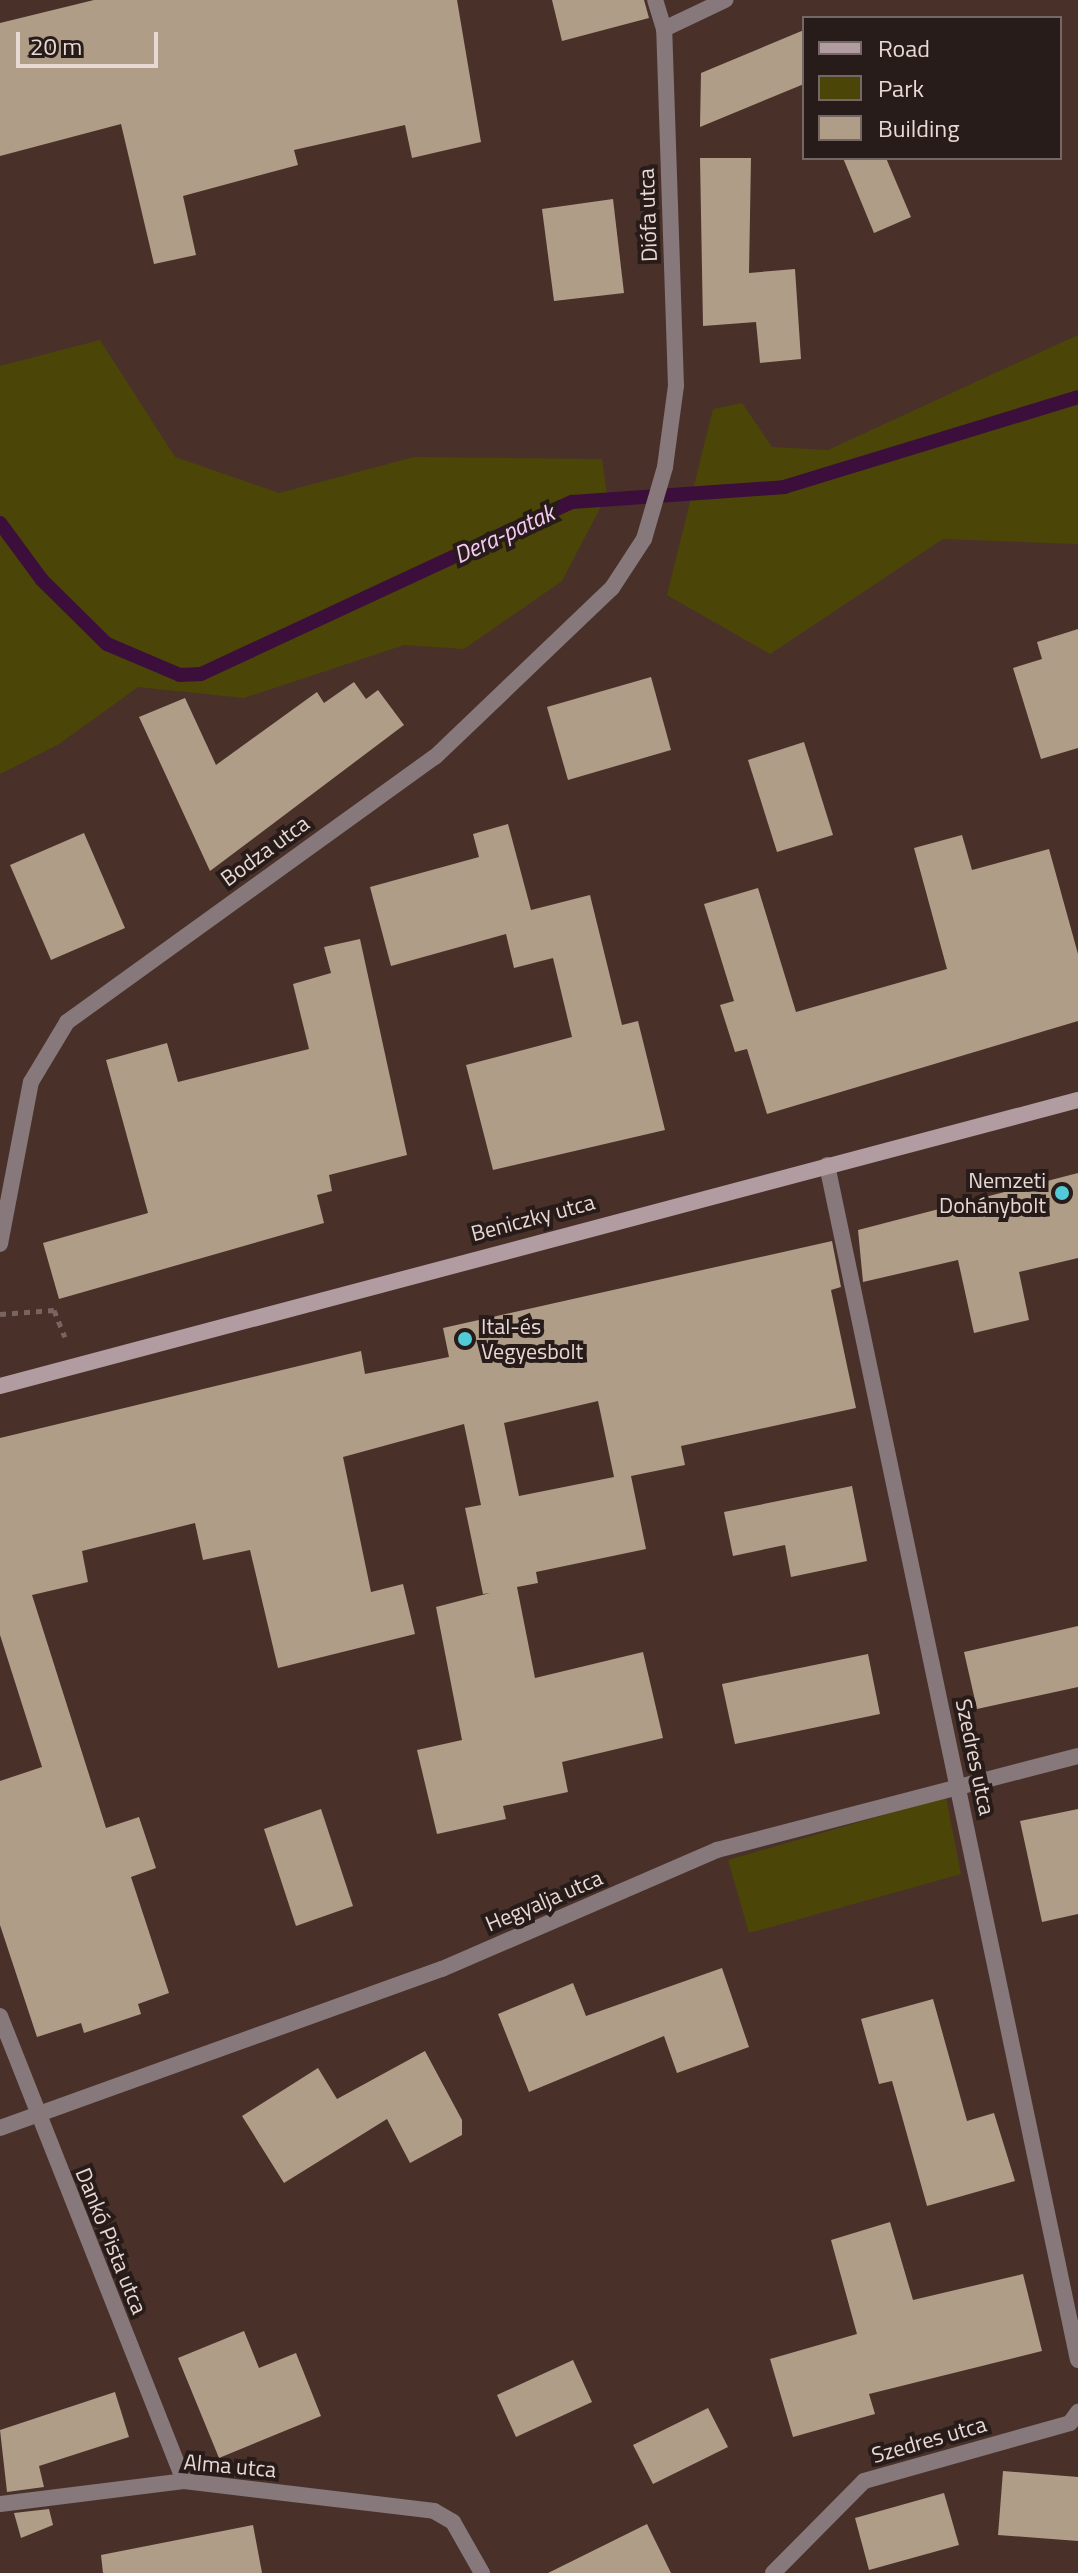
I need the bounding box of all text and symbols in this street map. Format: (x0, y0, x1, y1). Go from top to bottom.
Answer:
scale bar (20, 16, 162, 66)
legend (802, 16, 1062, 160)
text: 20 m (30, 28, 82, 64)
text: Road (878, 30, 930, 66)
text: Park (878, 70, 924, 106)
text: Building (878, 110, 960, 146)
street label: Diófa utca (633, 168, 663, 262)
water label: Dera-patak (449, 498, 559, 570)
street label: Bodza utca (216, 810, 314, 892)
place label: Nemzeti Dohánybolt (939, 1167, 1046, 1218)
marker: Nemzeti Dohánybolt (1053, 1184, 1071, 1202)
street label: Beniczky utca (468, 1189, 598, 1247)
place label: Ital-és Vegyesbolt (481, 1313, 583, 1364)
marker: Ital-és Vegyesbolt (456, 1330, 474, 1348)
street label: Szedres utca (950, 1696, 1000, 1818)
street label: Hegyalja utca (482, 1865, 606, 1937)
street label: Dankó Pista utca (70, 2164, 152, 2318)
street label: Szedres utca (869, 2411, 989, 2469)
street label: Alma utca (183, 2449, 277, 2483)

